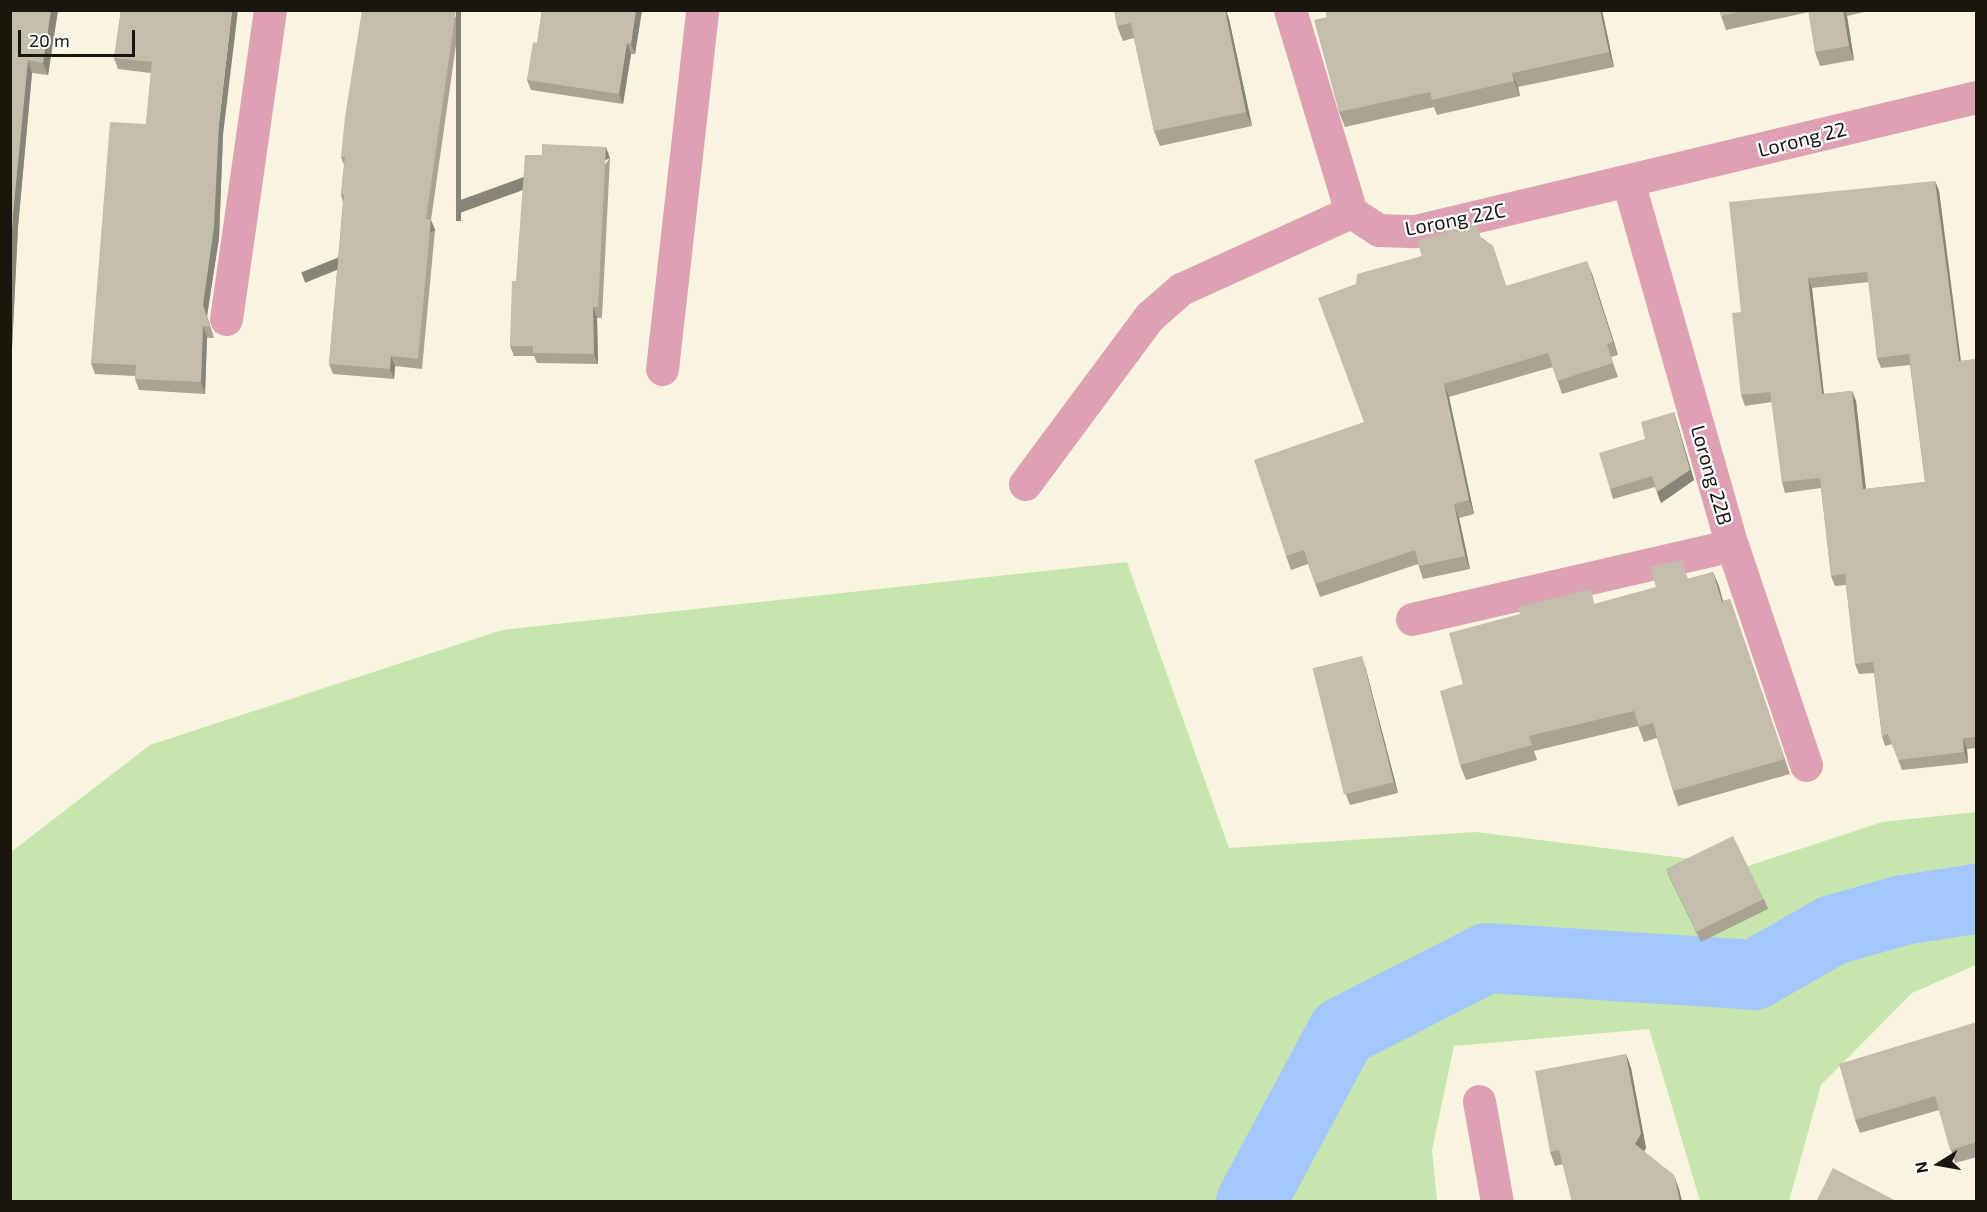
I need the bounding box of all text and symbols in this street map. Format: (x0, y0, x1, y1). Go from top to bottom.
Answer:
scale bar (21, 18, 138, 56)
text: 20 m (29, 29, 70, 51)
street label: Lorong 22 (1755, 116, 1849, 162)
street label: Lorong 22C (1403, 198, 1507, 240)
street label: Lorong 22B (1686, 422, 1738, 528)
north arrow (1909, 1134, 1969, 1194)
text: N (1910, 1160, 1931, 1175)

